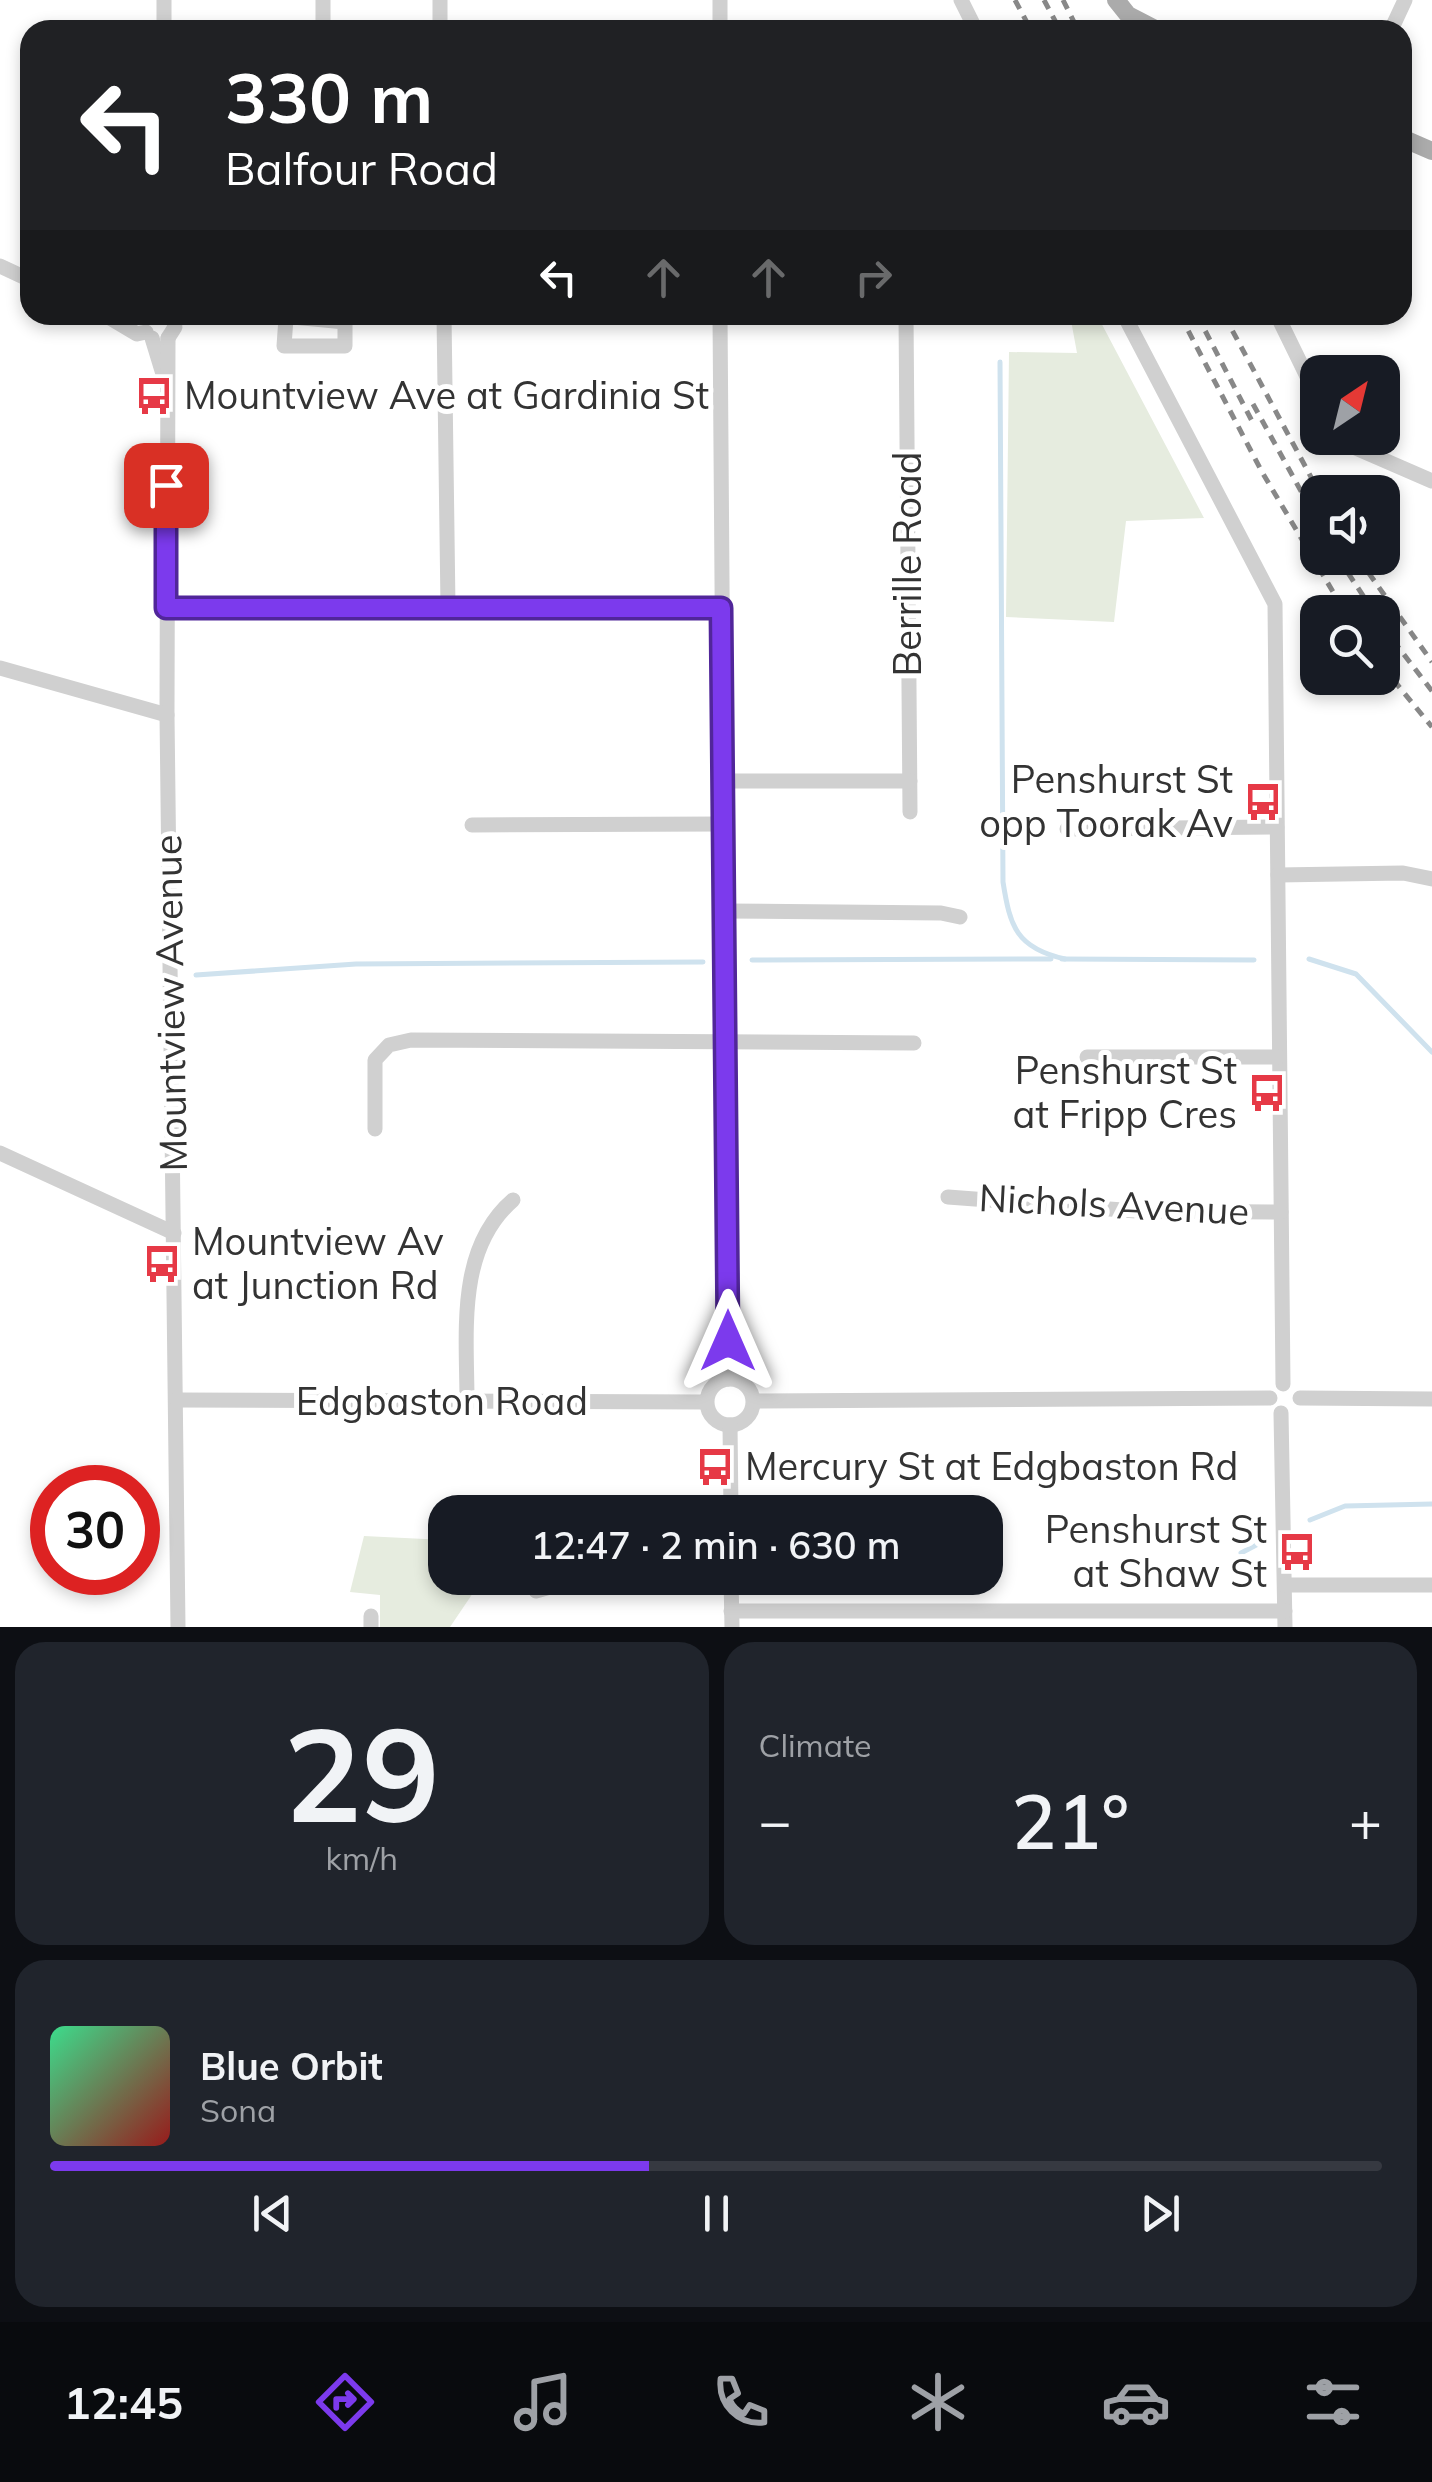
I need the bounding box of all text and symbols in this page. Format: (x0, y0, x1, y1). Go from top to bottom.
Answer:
text: 330 m (225, 53, 433, 141)
icon: left (60, 60, 190, 190)
text: Balfour Road (225, 140, 498, 196)
icon: left (531, 250, 586, 305)
icon: ahead (636, 250, 691, 305)
icon: ahead (741, 250, 796, 305)
icon: right (846, 250, 901, 305)
north arrow (1300, 355, 1400, 455)
map controls (1300, 355, 1400, 695)
place label: Mountview Ave at Gardinia St (184, 371, 709, 419)
bus stop icon: Mountview Ave at Gardinia St (133, 375, 175, 417)
pin (124, 443, 209, 528)
street label: Berrille Road (883, 452, 931, 676)
icon: arrive (139, 458, 194, 513)
button: sound (1300, 475, 1400, 575)
button: search (1300, 595, 1400, 695)
place label: Penshurst St opp Toorak Av (979, 755, 1233, 847)
bus stop icon: Penshurst St opp Toorak Av (1242, 781, 1284, 823)
street label: Mountview Avenue (143, 834, 197, 1172)
place label: Penshurst St at Fripp Cres (1013, 1046, 1237, 1138)
bus stop icon: Penshurst St at Fripp Cres (1246, 1072, 1288, 1114)
street label: Nichols Avenue (978, 1173, 1250, 1235)
place label: Mountview Av at Junction Rd (192, 1217, 444, 1309)
bus stop icon: Mountview Av at Junction Rd (141, 1243, 183, 1285)
position arrow (676, 1289, 780, 1393)
street label: Edgbaston Road (296, 1377, 588, 1425)
place label: Mercury St at Edgbaston Rd (745, 1442, 1238, 1490)
bus stop icon: Mercury St at Edgbaston Rd (694, 1446, 736, 1488)
speed limit sign: 30 (30, 1465, 160, 1595)
place label: Penshurst St at Shaw St (1045, 1505, 1267, 1597)
text: 12:47 · 2 min · 630 m (530, 1521, 901, 1569)
bus stop icon: Penshurst St at Shaw St (1276, 1531, 1318, 1573)
text: 29 (284, 1691, 440, 1855)
text: Climate (759, 1725, 871, 1765)
text: 21° (1011, 1774, 1129, 1868)
text: − (759, 1786, 792, 1855)
text: + (1349, 1786, 1382, 1855)
text: km/h (326, 1838, 398, 1878)
text: Blue Orbit (200, 2042, 383, 2090)
text: Sona (200, 2090, 276, 2130)
icon: previous (245, 2186, 300, 2241)
icon: pause (689, 2186, 744, 2241)
icon: next (1133, 2186, 1188, 2241)
icon: directions (310, 2367, 380, 2437)
icon: music (508, 2367, 578, 2437)
icon: phone (706, 2367, 776, 2437)
icon: climate (903, 2367, 973, 2437)
icon: car (1101, 2367, 1171, 2437)
icon: filters (1298, 2367, 1368, 2437)
text: 12:45 (64, 2374, 183, 2430)

